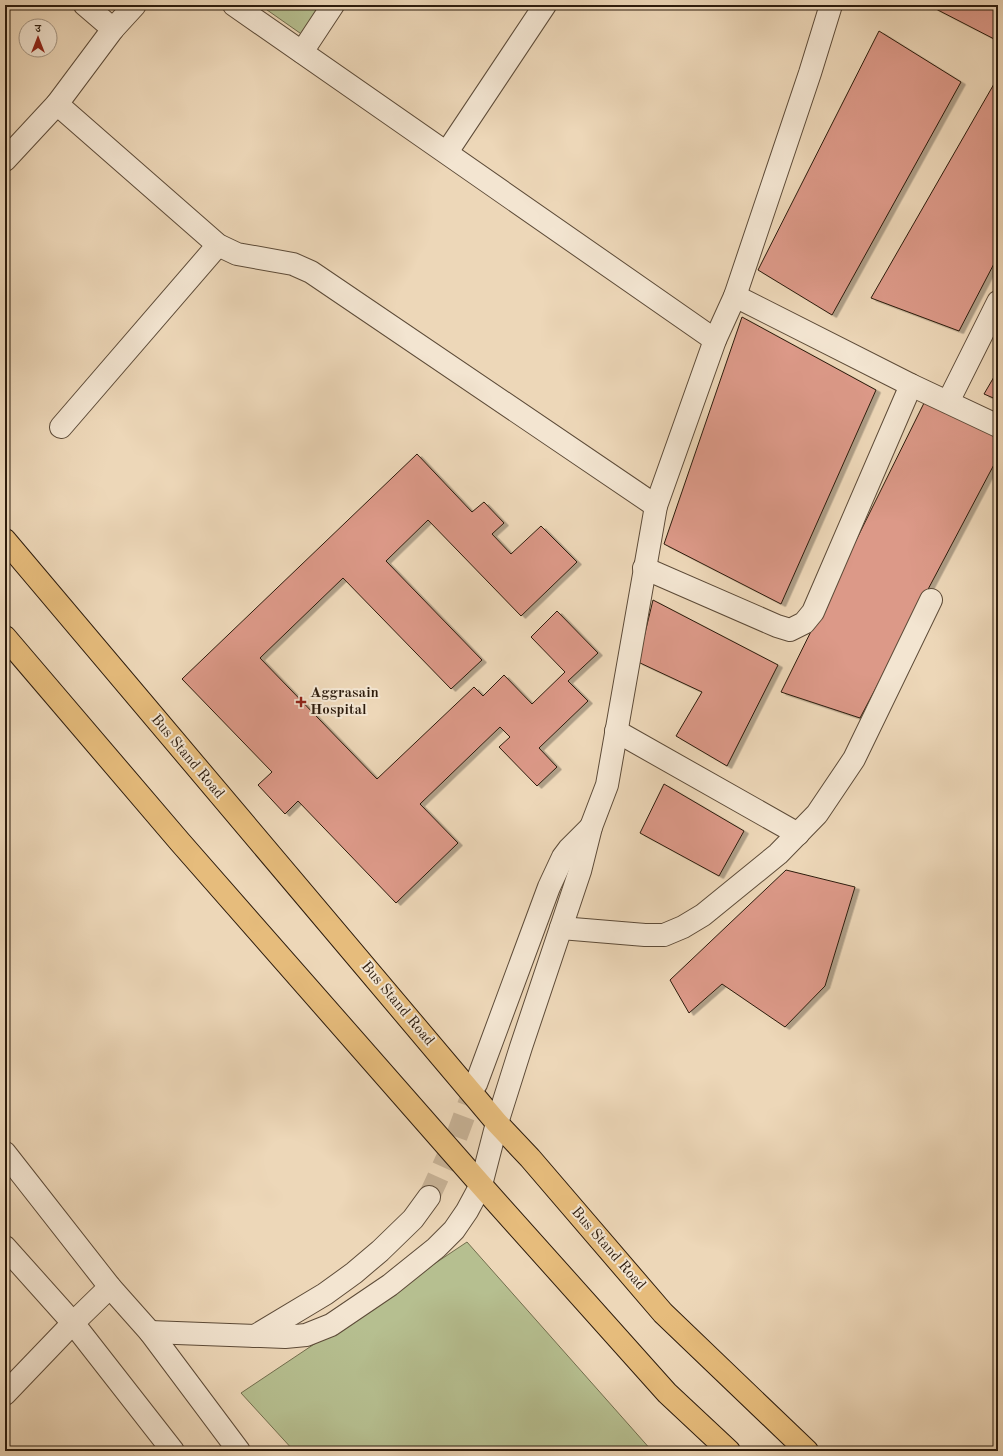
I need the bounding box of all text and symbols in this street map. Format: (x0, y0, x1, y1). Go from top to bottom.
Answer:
north arrow (18, 18, 58, 58)
text: उ (34, 24, 42, 35)
place label: Aggrasain Hospital (310, 686, 379, 718)
marker: Aggrasain Hospital (295, 696, 307, 708)
street label: Bus Stand Road (148, 712, 226, 802)
street label: Bus Stand Road (358, 959, 436, 1049)
street label: Bus Stand Road (568, 1205, 648, 1294)

